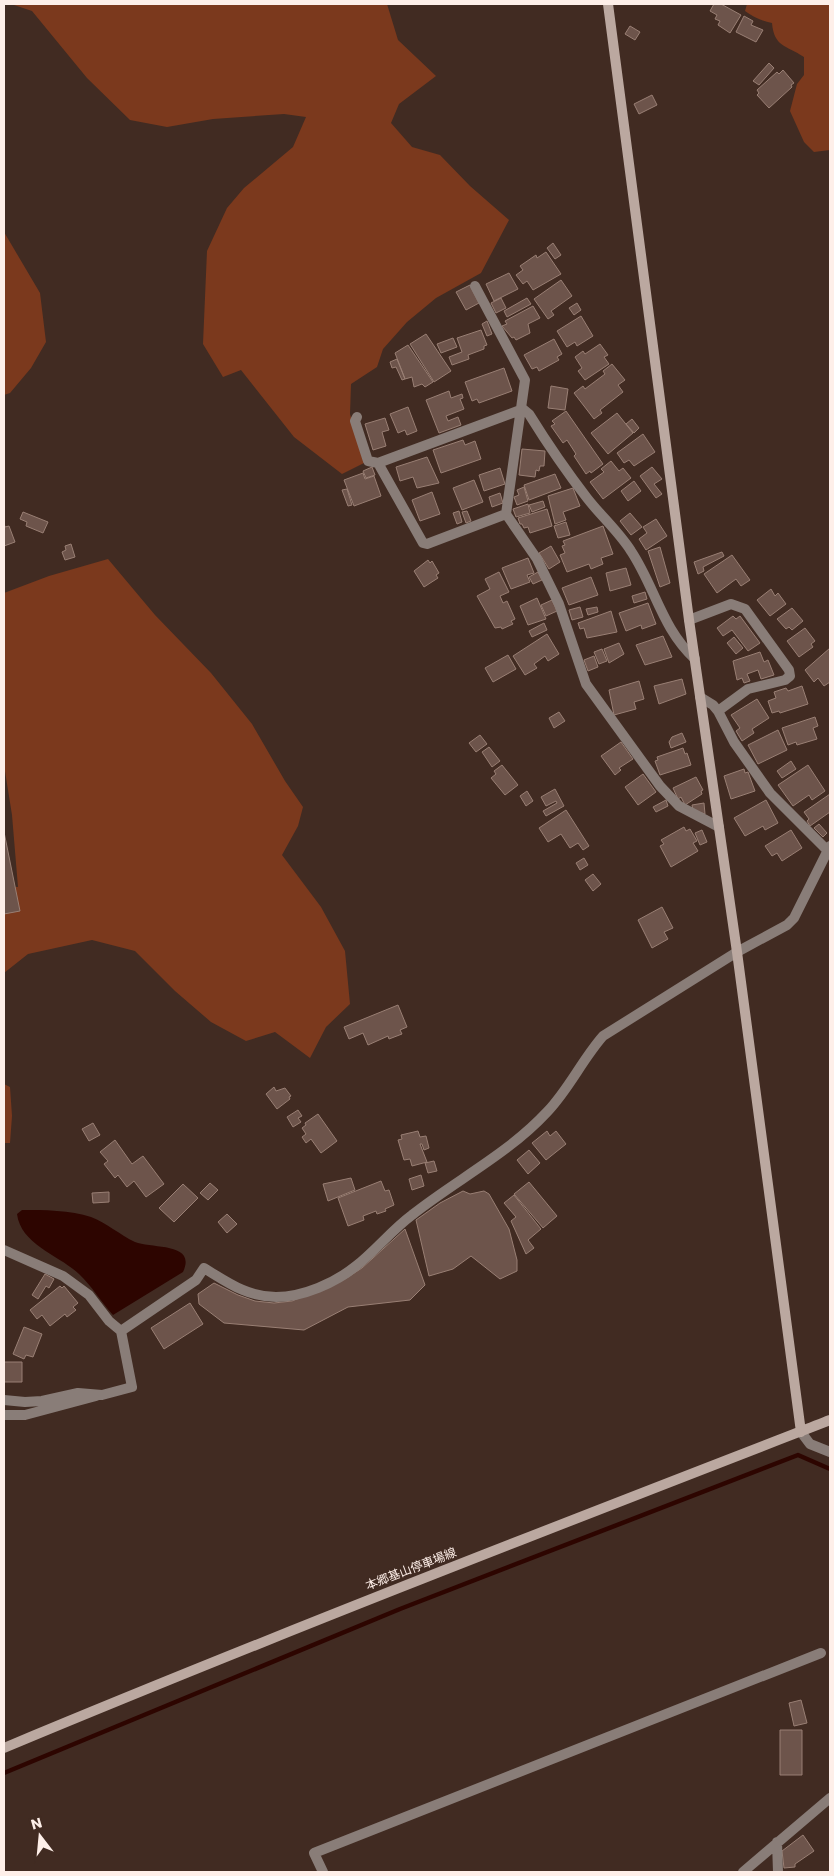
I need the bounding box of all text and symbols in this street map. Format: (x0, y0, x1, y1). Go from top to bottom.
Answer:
street label: 本郷基山停車場線 (363, 1543, 459, 1594)
north arrow (15, 1811, 65, 1861)
text: N (29, 1812, 44, 1835)

